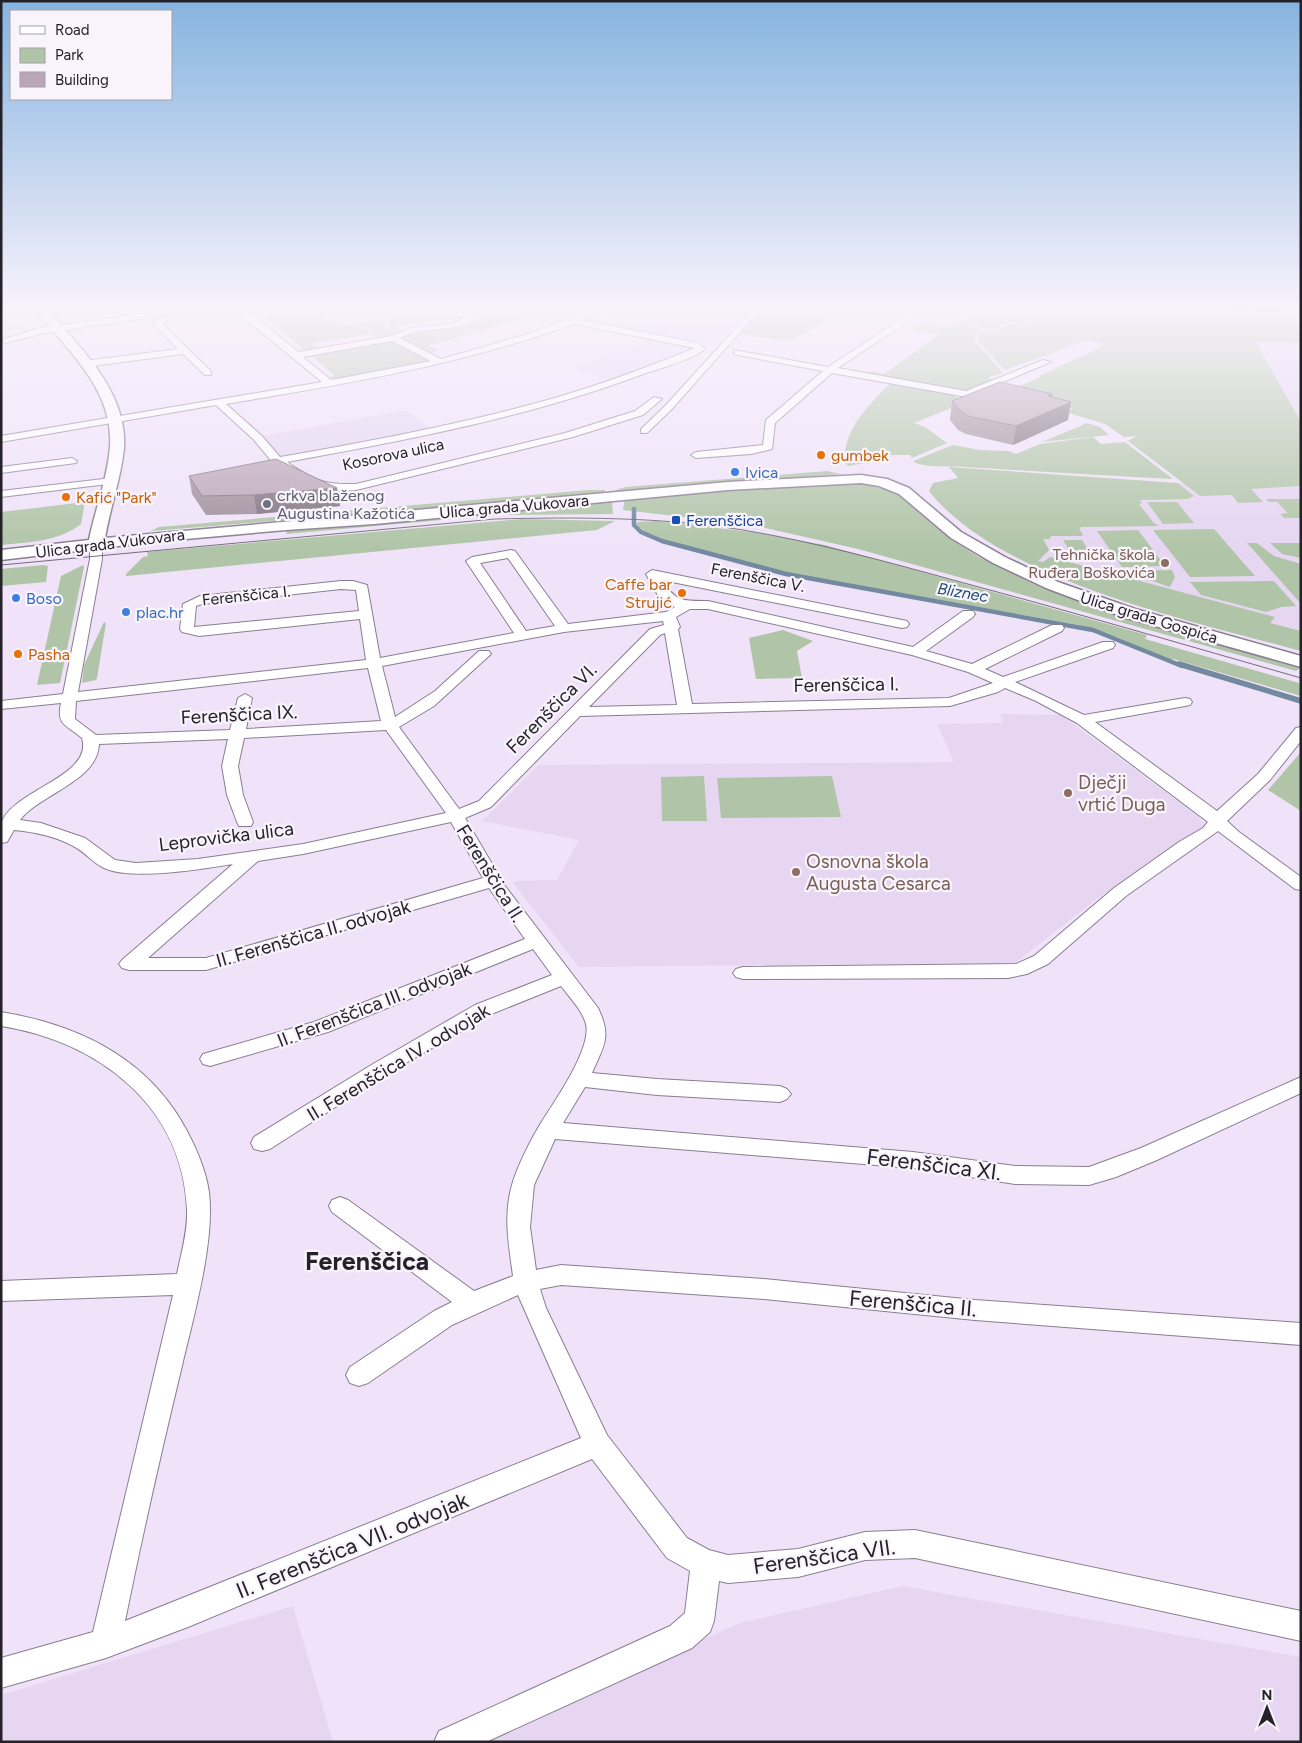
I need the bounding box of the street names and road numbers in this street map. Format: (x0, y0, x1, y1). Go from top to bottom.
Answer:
street label: Kosorova ulica (341, 434, 446, 475)
street label: Ulica grada Vukovara (438, 490, 590, 523)
street label: Ulica grada Vukovara (34, 525, 186, 562)
street label: Ferenščica V. (709, 559, 807, 596)
street label: Ferenščica I. (201, 581, 291, 610)
street label: Ulica grada Gospića (1078, 588, 1220, 647)
street label: Ferenščica VI. (501, 658, 601, 758)
street label: Ferenščica I. (793, 672, 899, 697)
street label: Ferenščica IX. (180, 700, 298, 729)
street label: Leprovička ulica (157, 817, 295, 856)
street label: Ferenščica II. (452, 820, 530, 926)
street label: II. Ferenščica II. odvojak (213, 895, 414, 972)
street label: II. Ferenščica III. odvojak (274, 957, 475, 1052)
street label: II. Ferenščica IV. odvojak (303, 998, 494, 1126)
street label: Ferenščica XI. (865, 1143, 1003, 1186)
street label: Ferenščica II. (848, 1284, 978, 1323)
street label: II. Ferenščica VII. odvojak (232, 1486, 473, 1604)
street label: Ferenščica VII. (751, 1533, 897, 1580)

